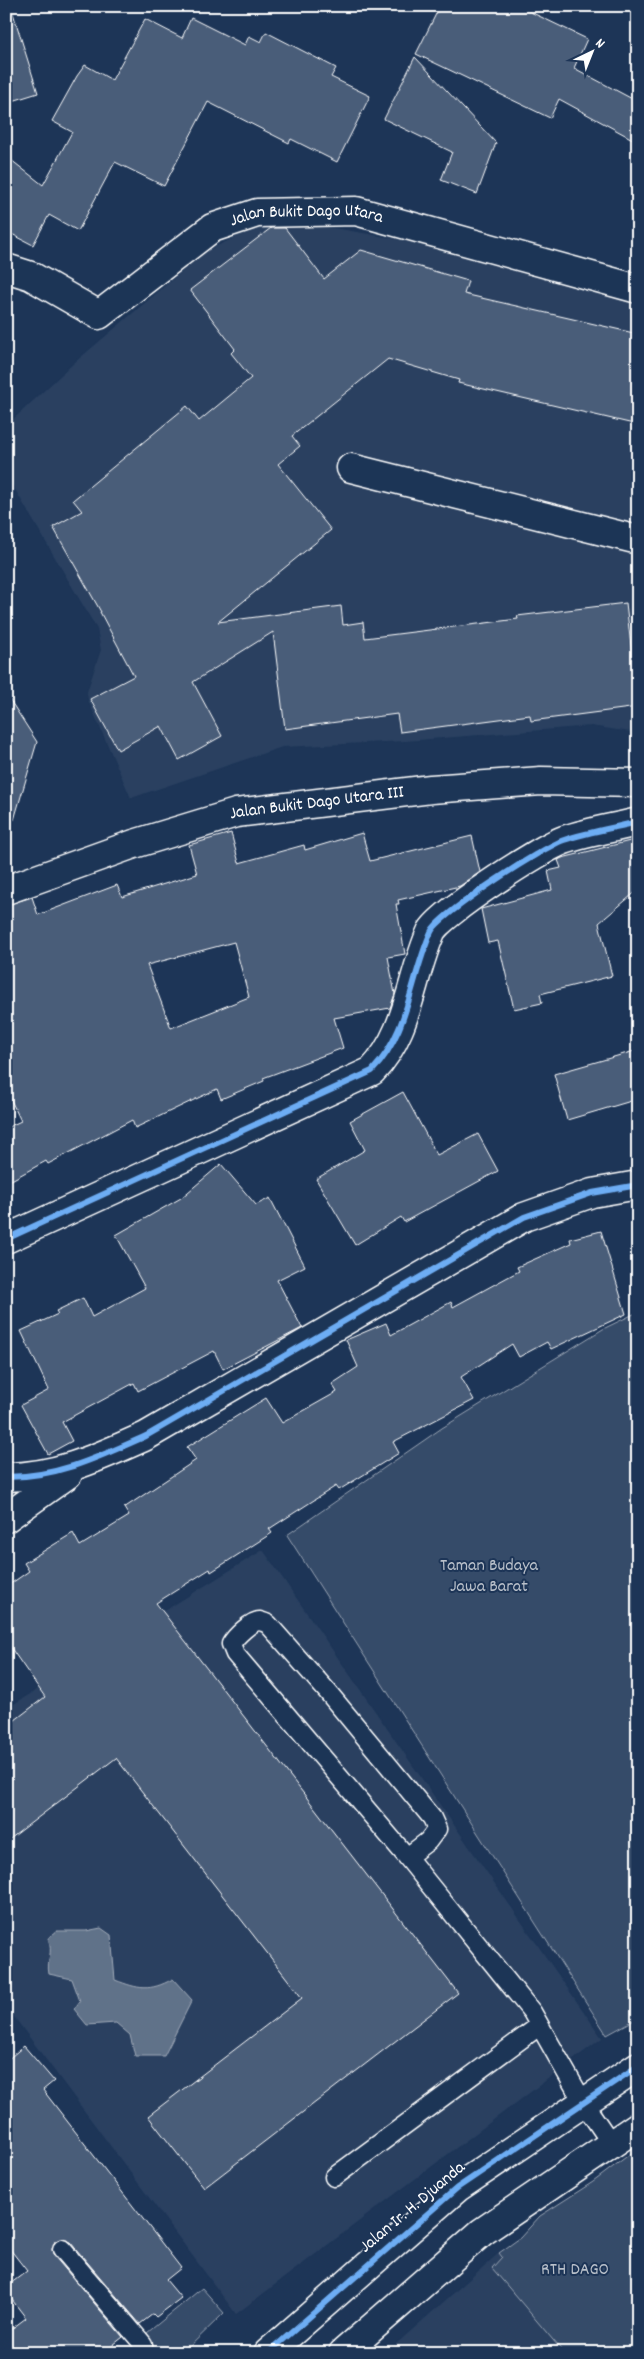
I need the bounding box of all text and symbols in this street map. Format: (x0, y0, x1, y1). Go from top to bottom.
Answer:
north arrow (566, 28, 616, 78)
text: N (590, 34, 609, 54)
street label: Jalan Bukit Dago Utara (226, 198, 387, 234)
street label: Jalan Bukit Dago Utara III (226, 780, 406, 827)
park label: Taman Budaya Jawa Barat (440, 1554, 538, 1600)
street label: Jalan Ir. H. Djuanda (355, 2156, 472, 2260)
park label: RTH DAGO (541, 2258, 609, 2283)

